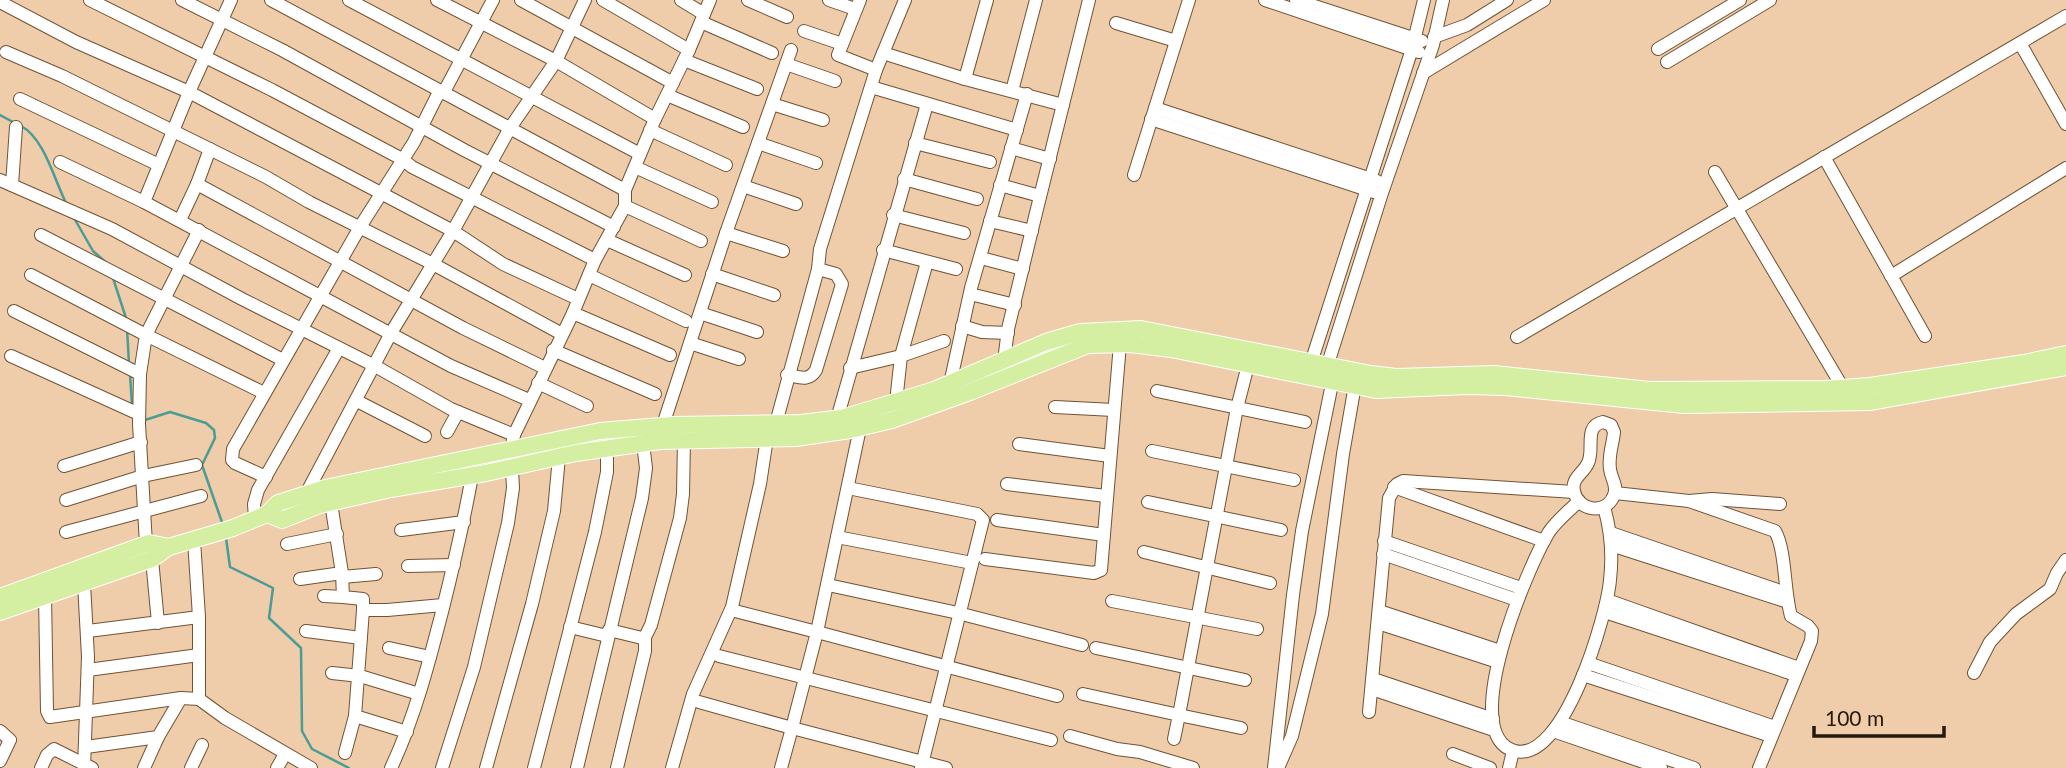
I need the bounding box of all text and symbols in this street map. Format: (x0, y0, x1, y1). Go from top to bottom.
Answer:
scale bar (1814, 694, 1944, 738)
text: 100 m (1825, 705, 1884, 730)

